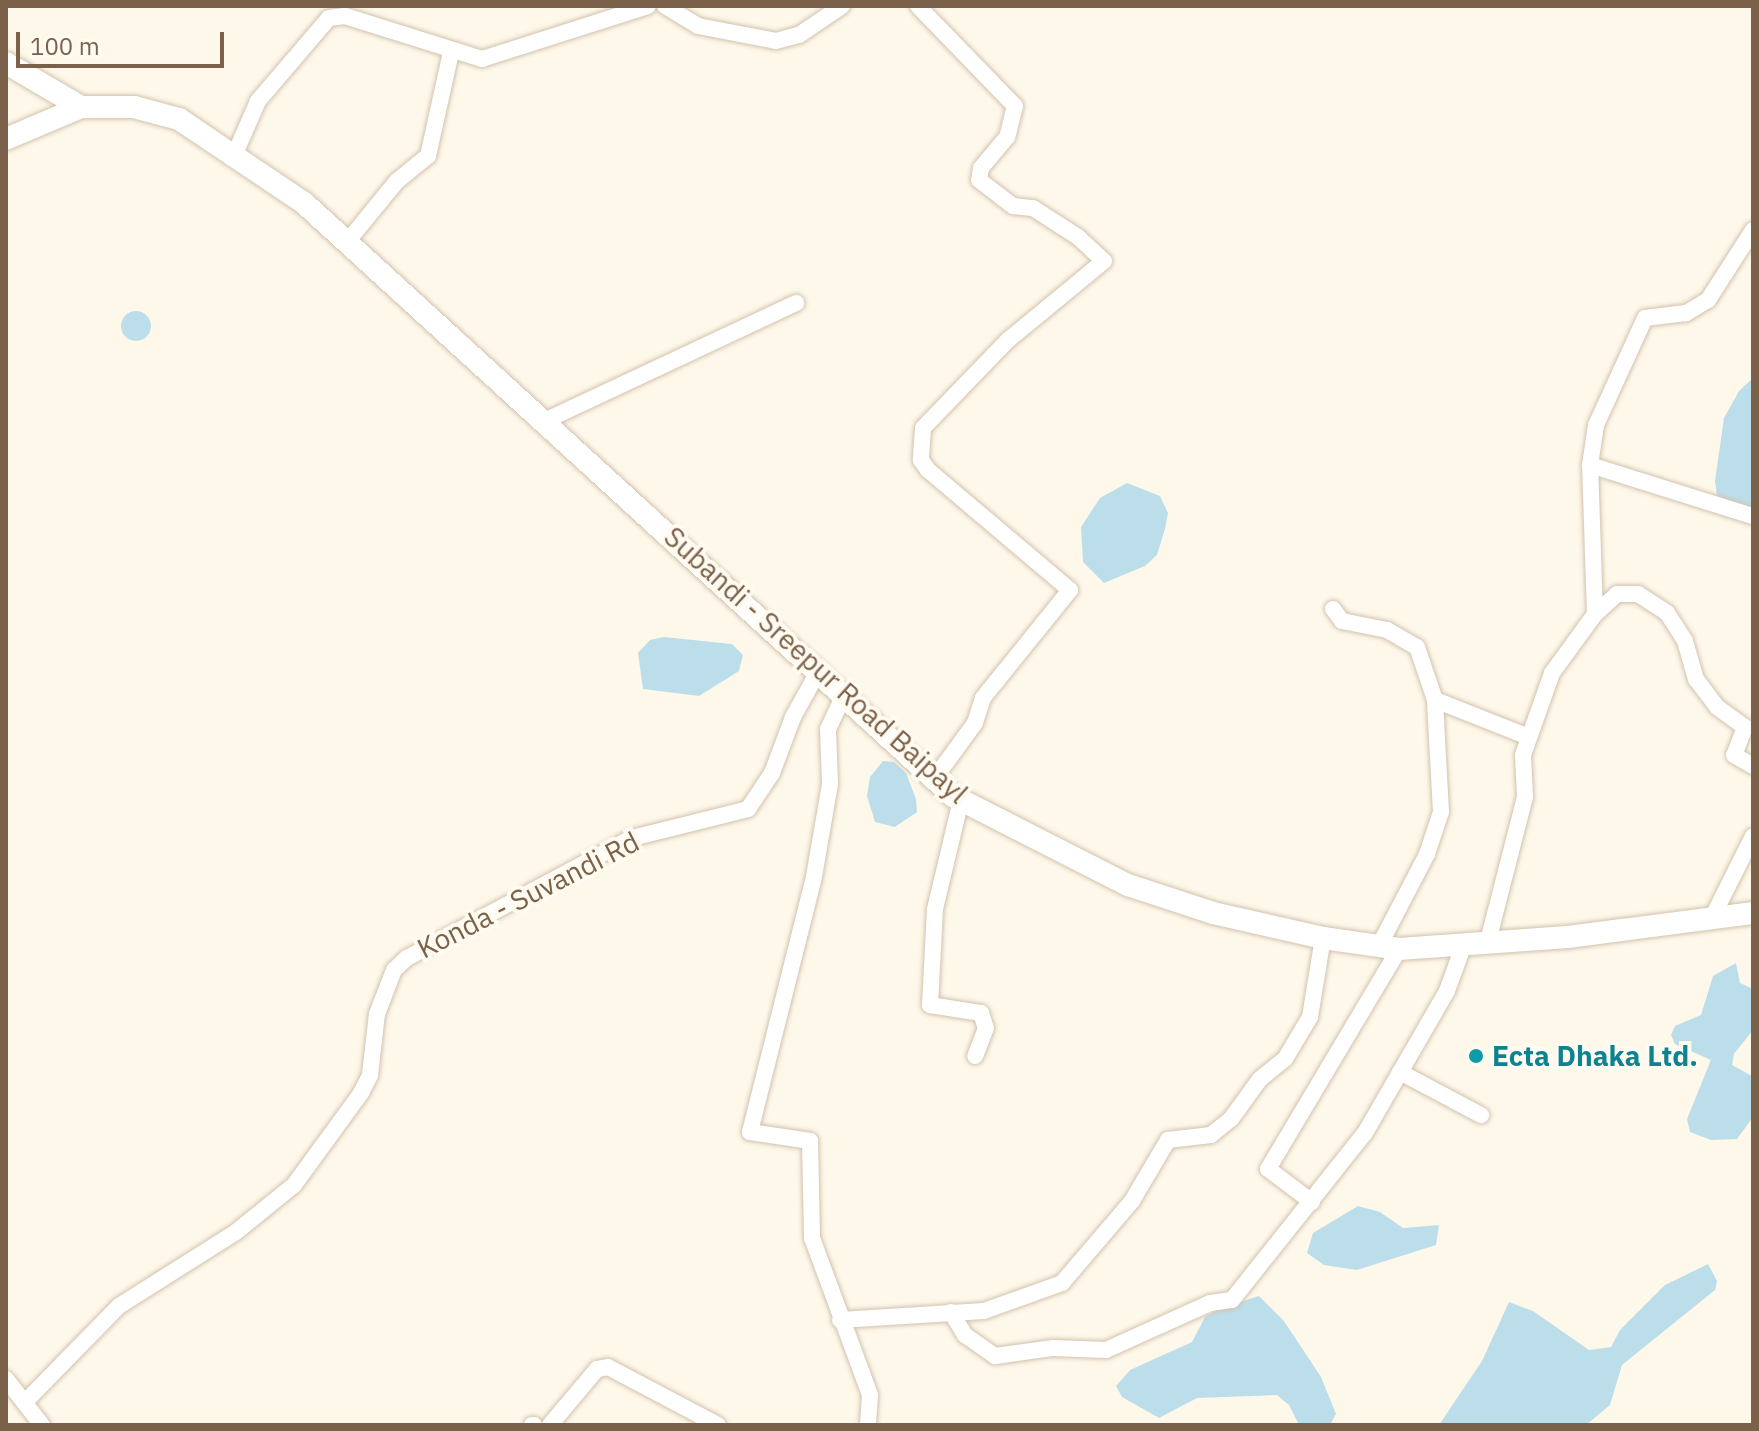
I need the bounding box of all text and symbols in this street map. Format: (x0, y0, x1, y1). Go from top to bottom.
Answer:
scale bar (20, 16, 228, 66)
text: 100 m (30, 30, 100, 62)
street label: Subandi - Sreepur Road Baipayl (657, 520, 975, 810)
street label: Konda - Suvandi Rd (412, 825, 644, 965)
place label: Ecta Dhaka Ltd. (1492, 1039, 1698, 1073)
marker: Ecta Dhaka Ltd. (1467, 1047, 1485, 1065)

